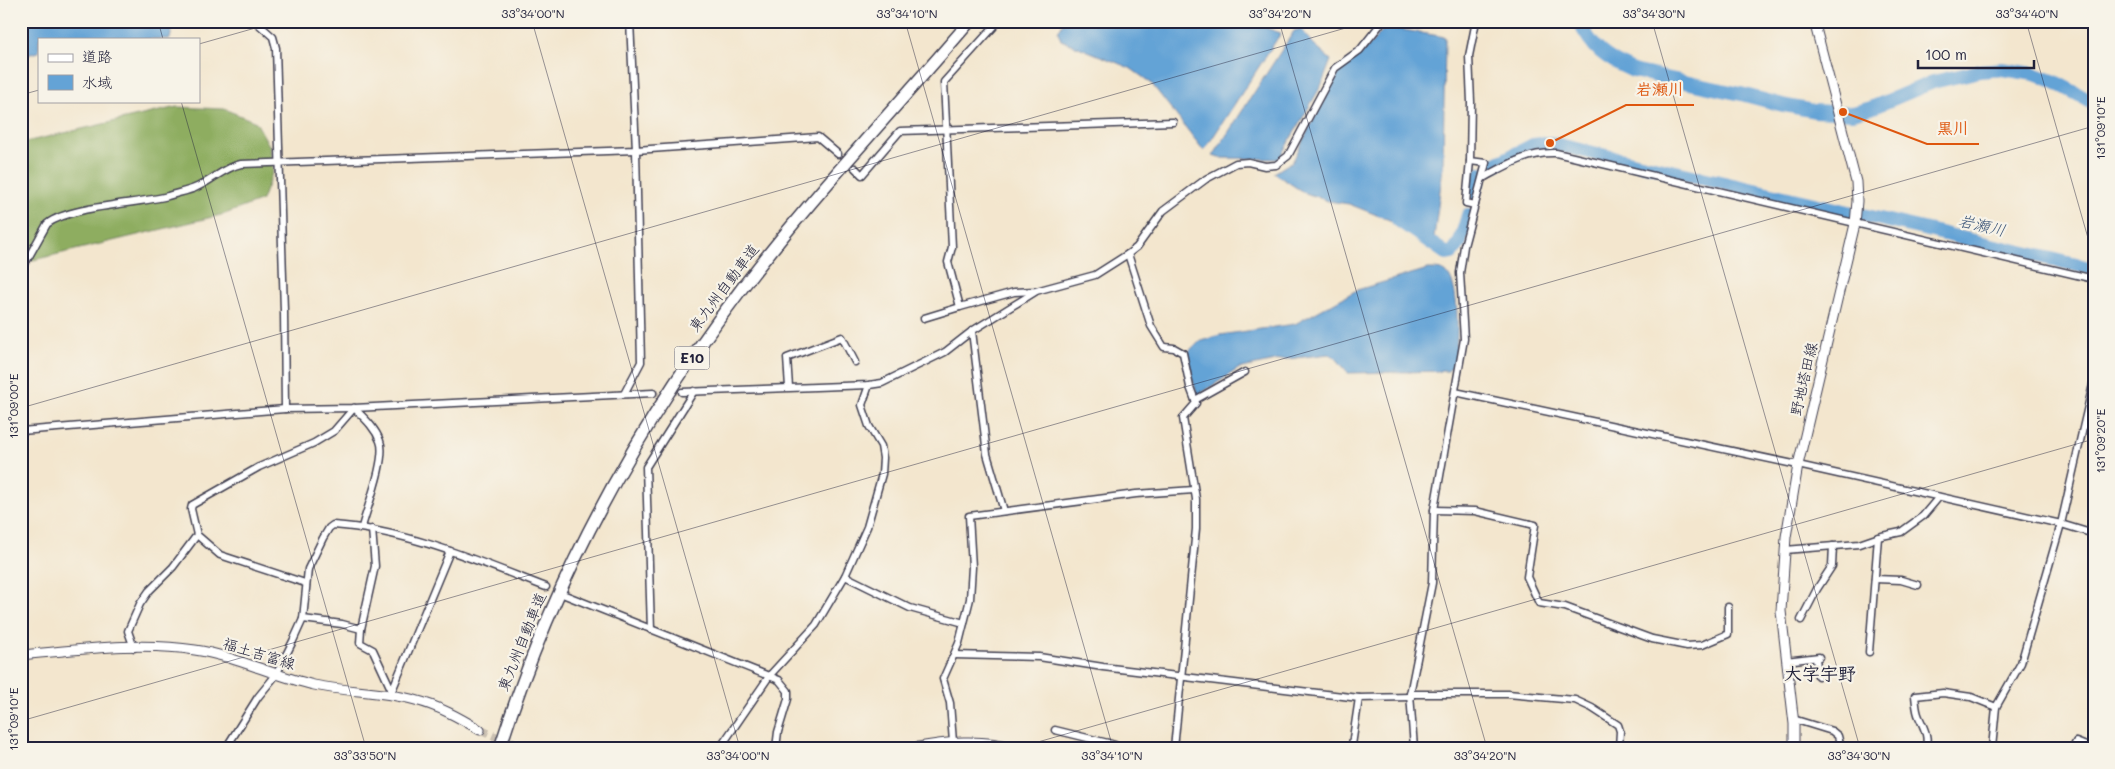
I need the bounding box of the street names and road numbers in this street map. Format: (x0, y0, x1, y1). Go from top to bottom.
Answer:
street label: 東九州自動車道 (684, 239, 763, 335)
street label: 野地塔田線 (1785, 340, 1821, 418)
road number: E10 (674, 346, 710, 369)
street label: 東九州自動車道 (492, 589, 550, 694)
street label: 福土吉富線 (220, 633, 298, 674)

